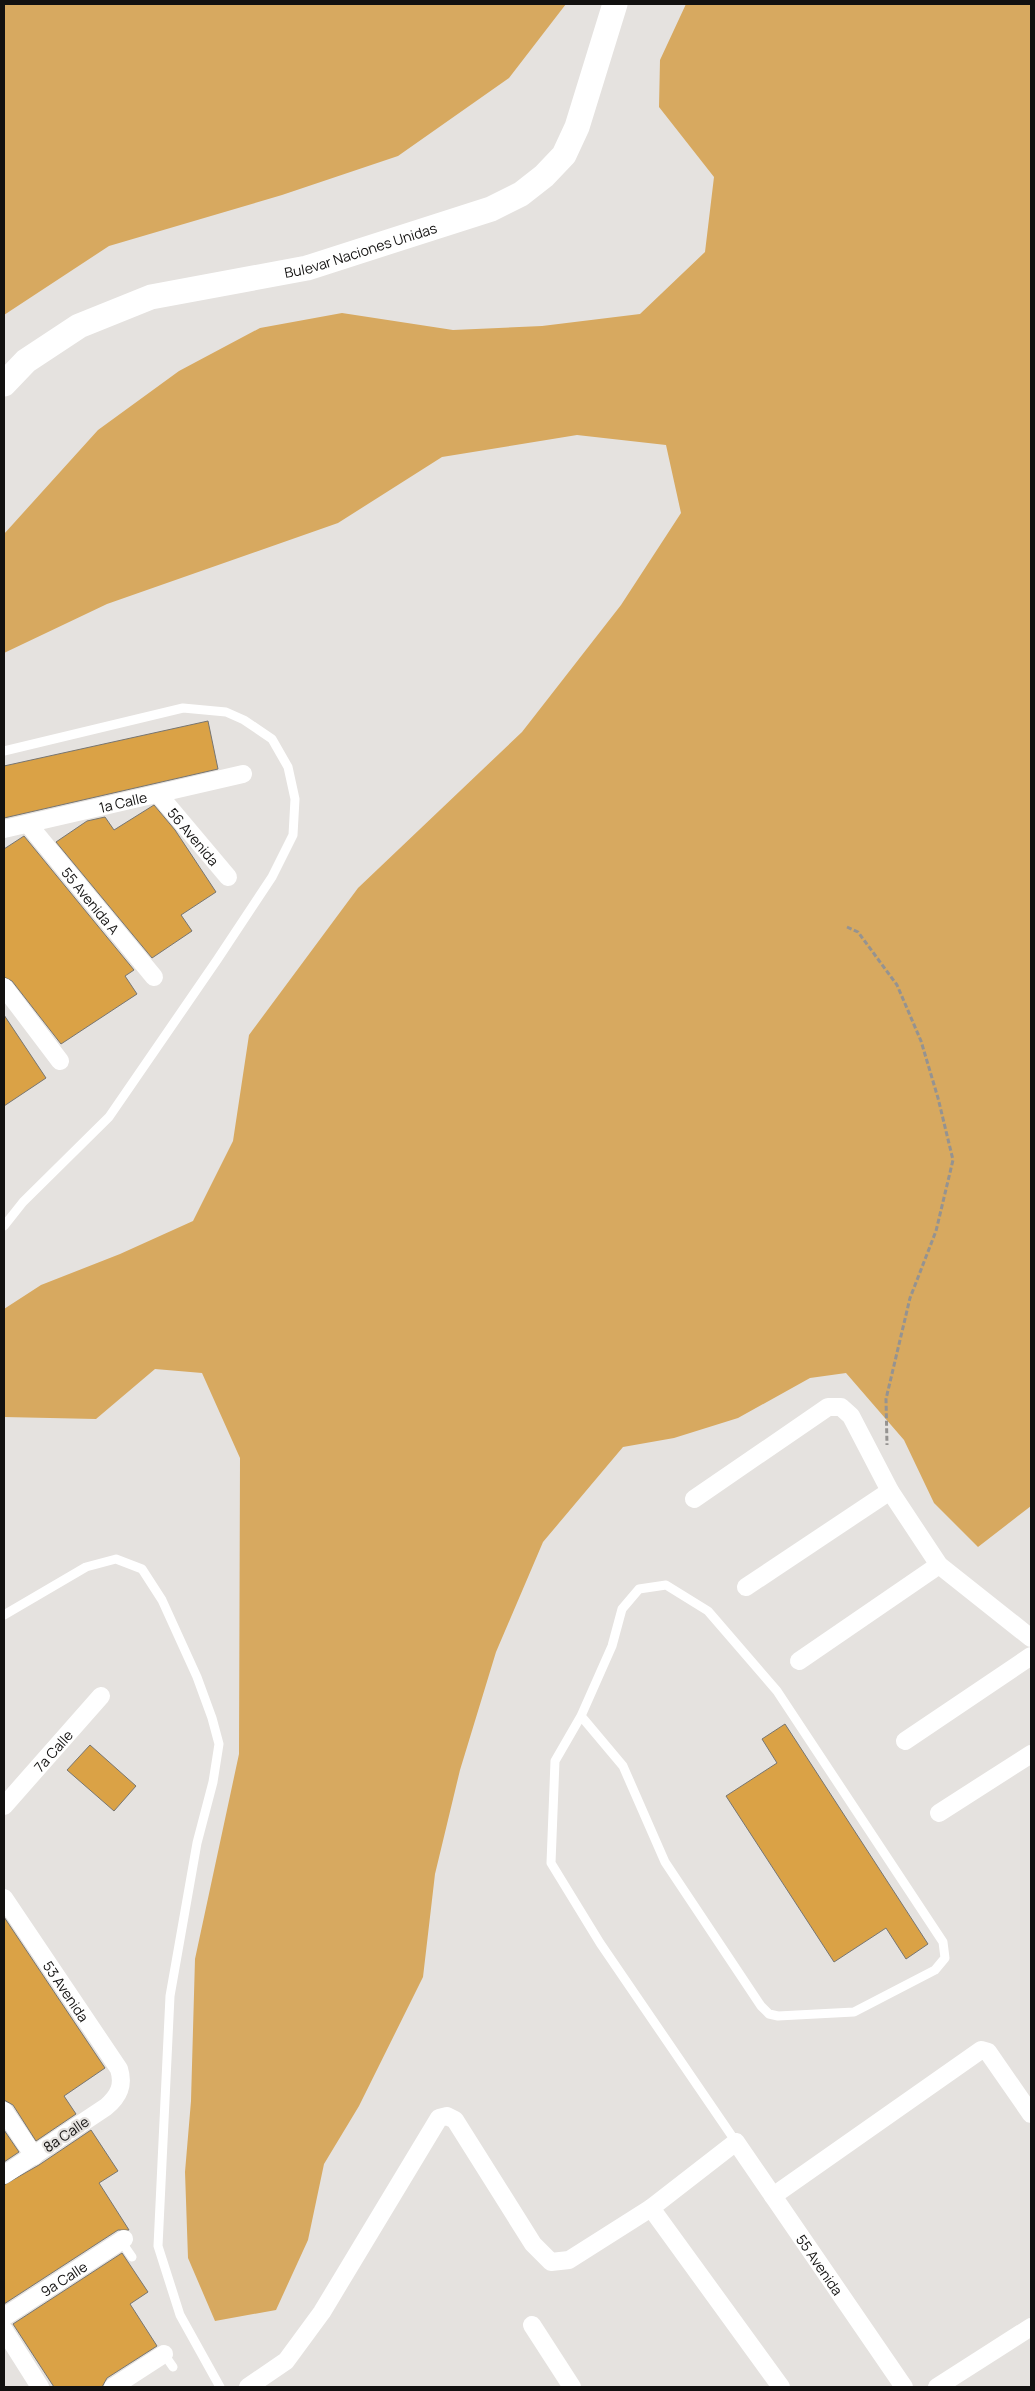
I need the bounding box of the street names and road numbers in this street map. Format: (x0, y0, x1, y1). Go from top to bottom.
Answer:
street label: Bulevar Naciones Unidas (283, 218, 439, 282)
street label: 1a Calle (97, 787, 149, 816)
street label: 56 Avenida (164, 803, 224, 869)
street label: 55 Avenida A (58, 863, 124, 938)
street label: 7a Calle (29, 1725, 77, 1776)
street label: 53 Avenida (39, 1957, 94, 2025)
street label: 8a Calle (39, 2112, 93, 2156)
street label: 55 Avenida (792, 2230, 848, 2299)
street label: 9a Calle (37, 2256, 90, 2300)

